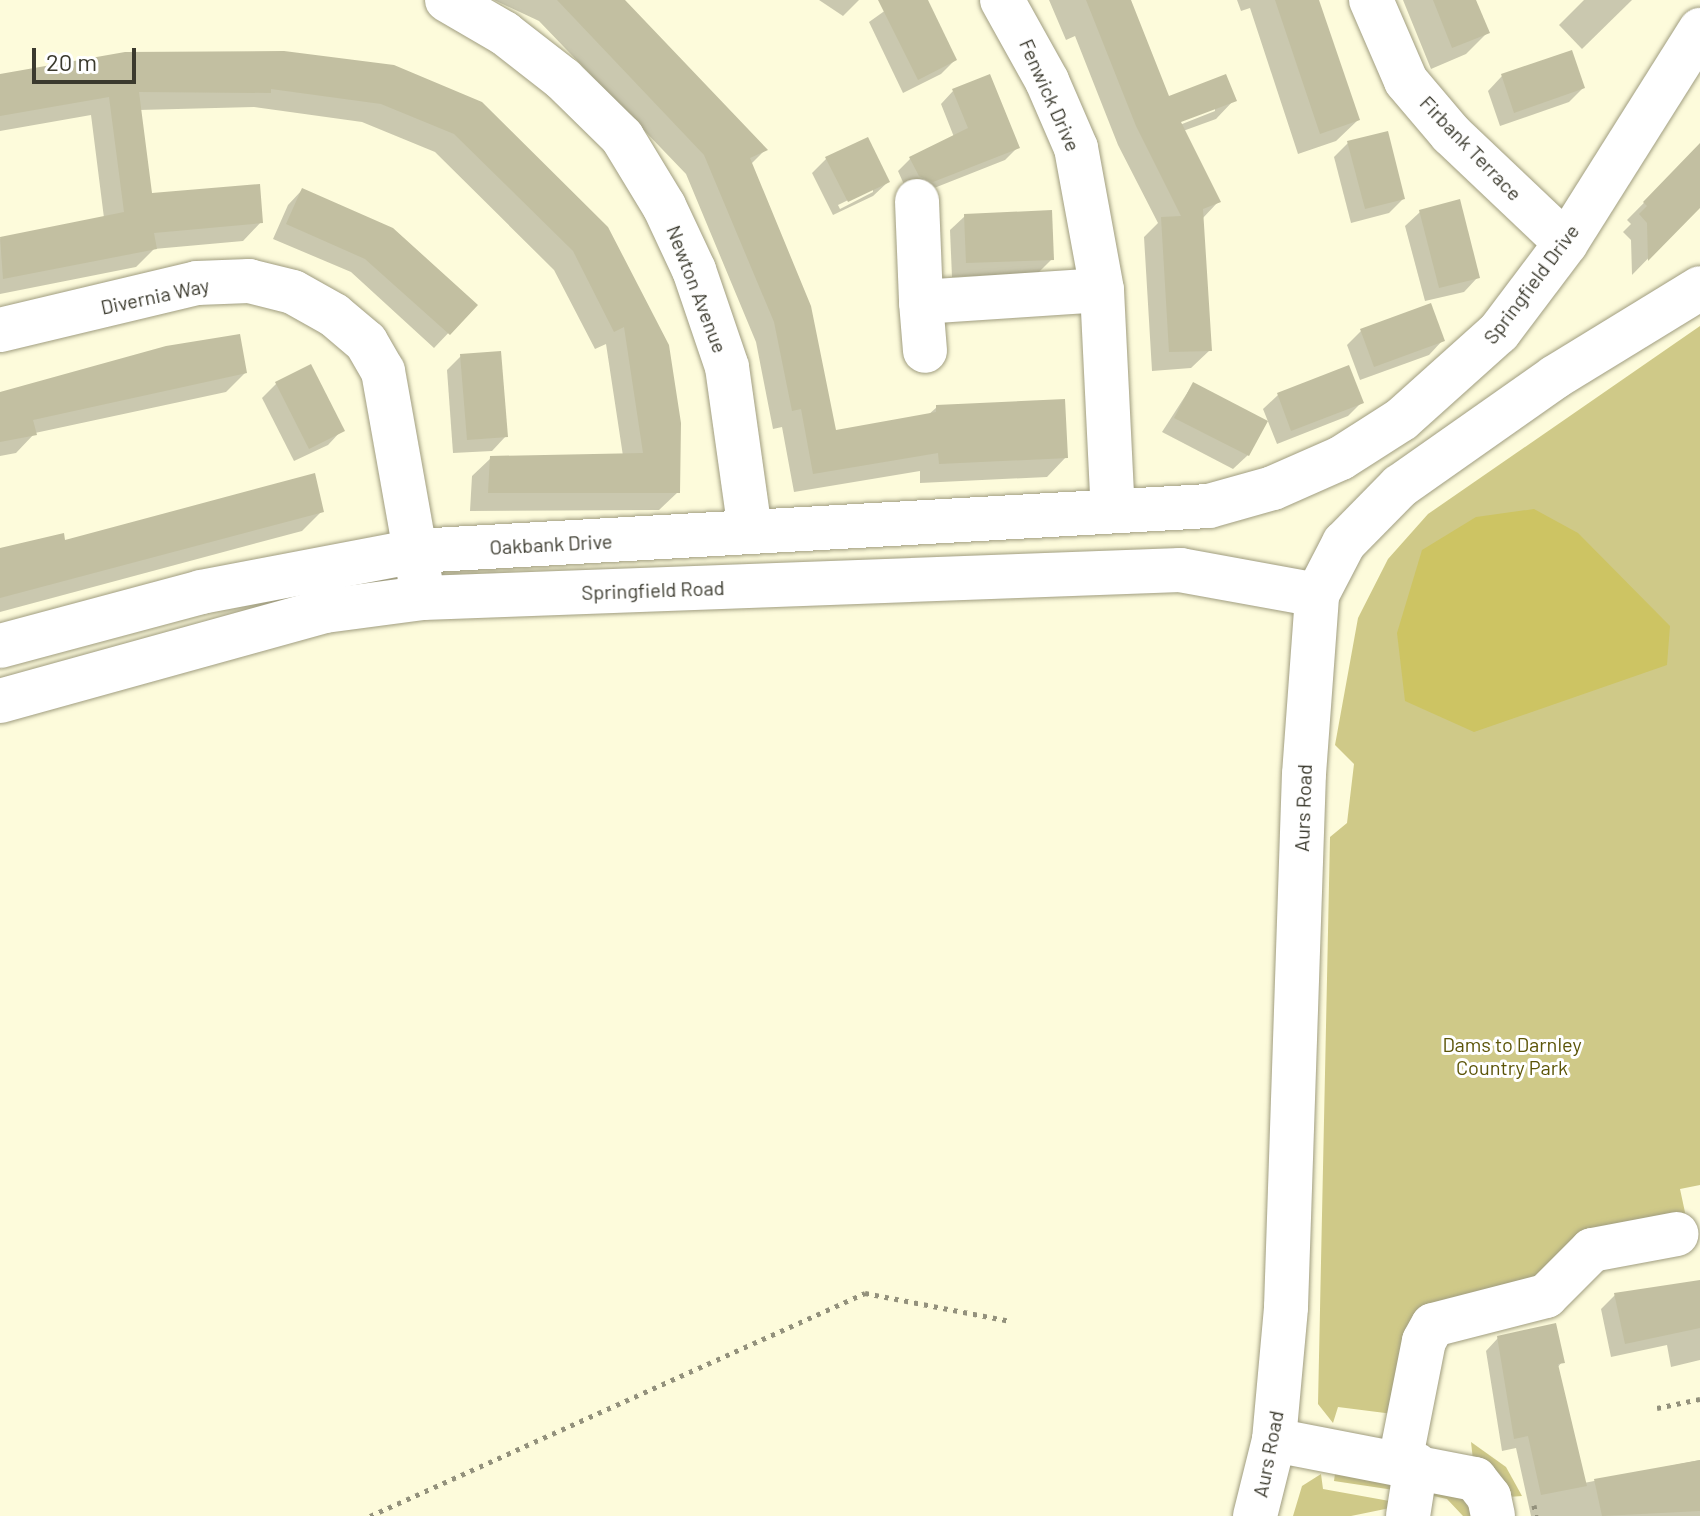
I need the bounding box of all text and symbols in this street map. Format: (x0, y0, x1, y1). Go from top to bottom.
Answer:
scale bar (36, 32, 140, 82)
street label: Fenwick Drive (1015, 35, 1085, 155)
text: 20 m (46, 47, 97, 76)
street label: Firbank Terrace (1415, 91, 1527, 205)
street label: Springfield Drive (1478, 219, 1584, 349)
street label: Newton Avenue (662, 222, 732, 356)
street label: Divernia Way (98, 273, 212, 319)
street label: Oakbank Drive (489, 529, 613, 559)
street label: Springfield Road (581, 576, 725, 604)
street label: Aurs Road (1289, 764, 1317, 852)
park label: Dams to Darnley Country Park (1442, 1032, 1582, 1079)
street label: Aurs Road (1248, 1409, 1288, 1499)

